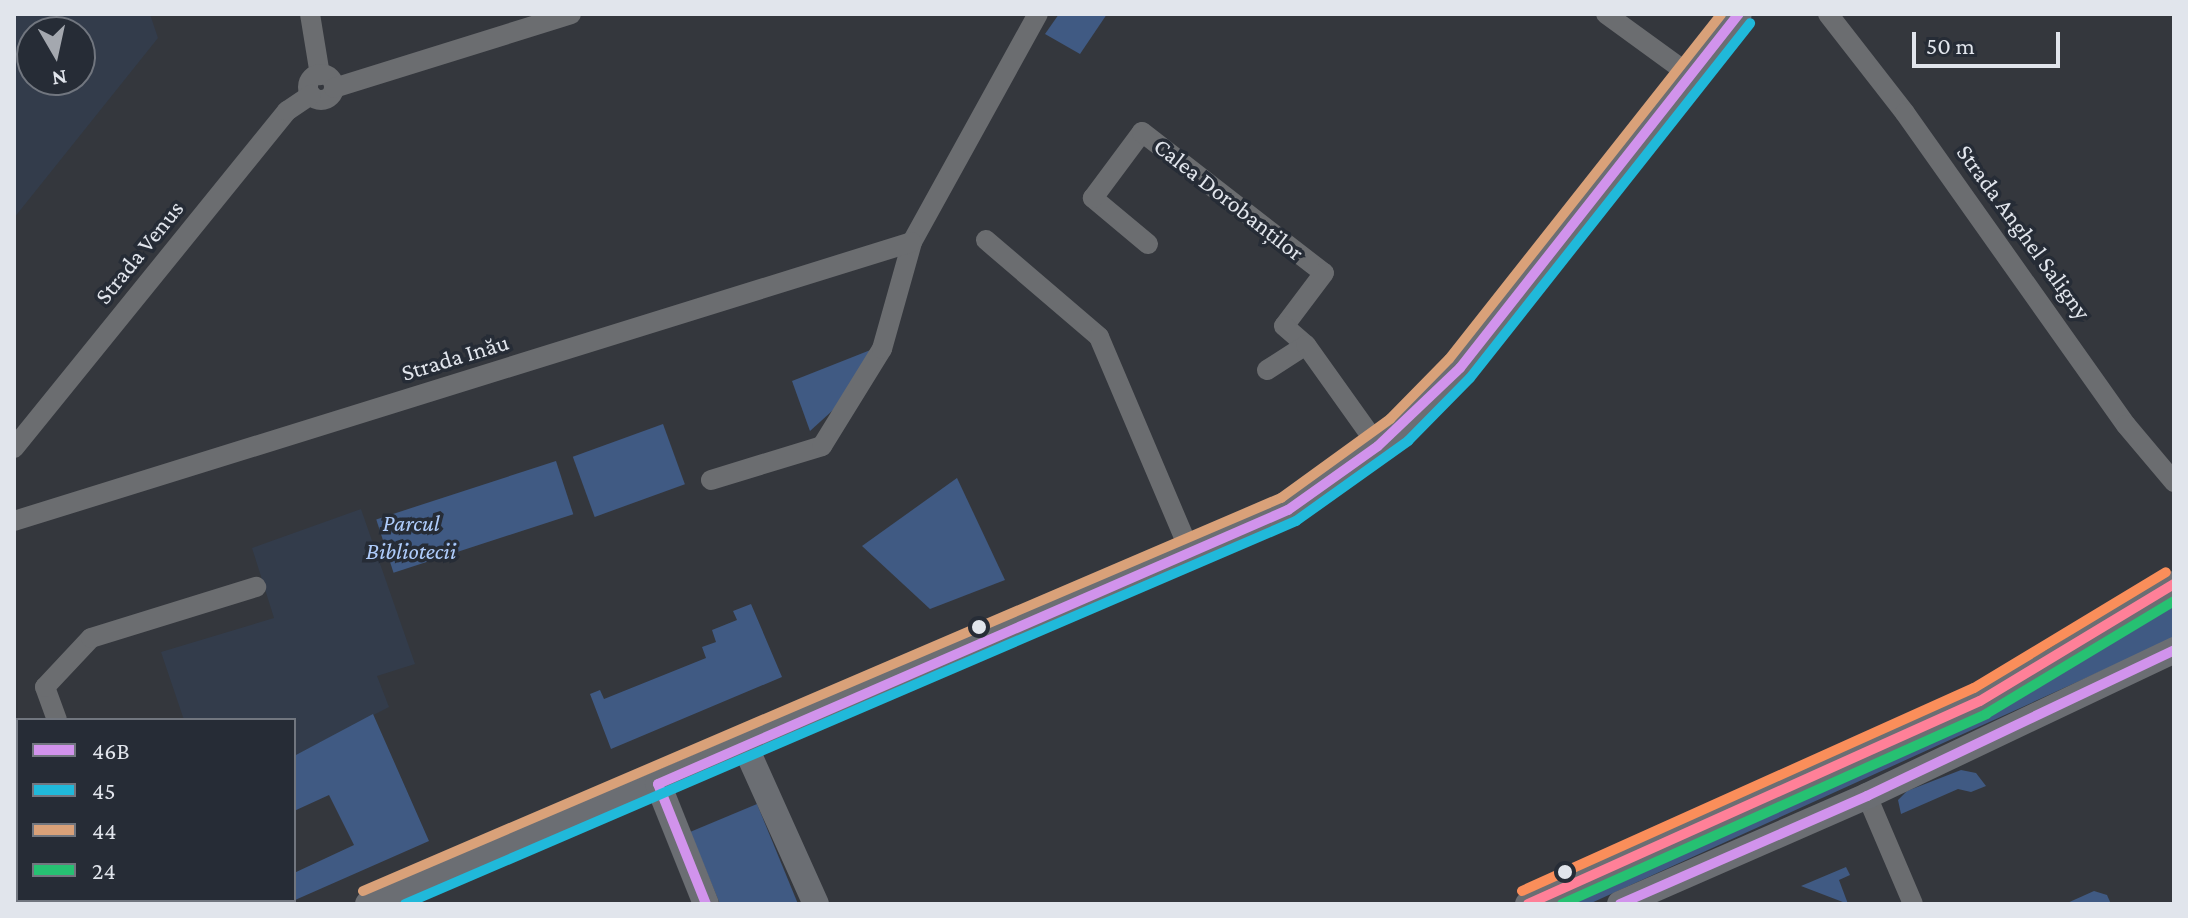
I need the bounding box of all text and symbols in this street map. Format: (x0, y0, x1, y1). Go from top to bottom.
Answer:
north arrow (16, 16, 96, 96)
scale bar (1916, 16, 2064, 66)
text: 50 m (1926, 32, 1975, 59)
text: N (50, 65, 69, 92)
street label: Calea Dorobanților (1148, 131, 1310, 267)
street label: Strada Anghel Saligny (1951, 139, 2097, 325)
street label: Strada Venus (89, 194, 189, 310)
street label: Strada Inău (398, 327, 512, 387)
park label: Parcul Bibliotecii (366, 509, 456, 565)
unlabelled marker (971, 619, 987, 635)
legend (16, 718, 296, 902)
text: 46B (92, 737, 130, 764)
text: 45 (92, 777, 115, 804)
text: 44 (92, 817, 117, 844)
text: 24 (92, 857, 116, 884)
unlabelled marker (1557, 864, 1573, 880)

